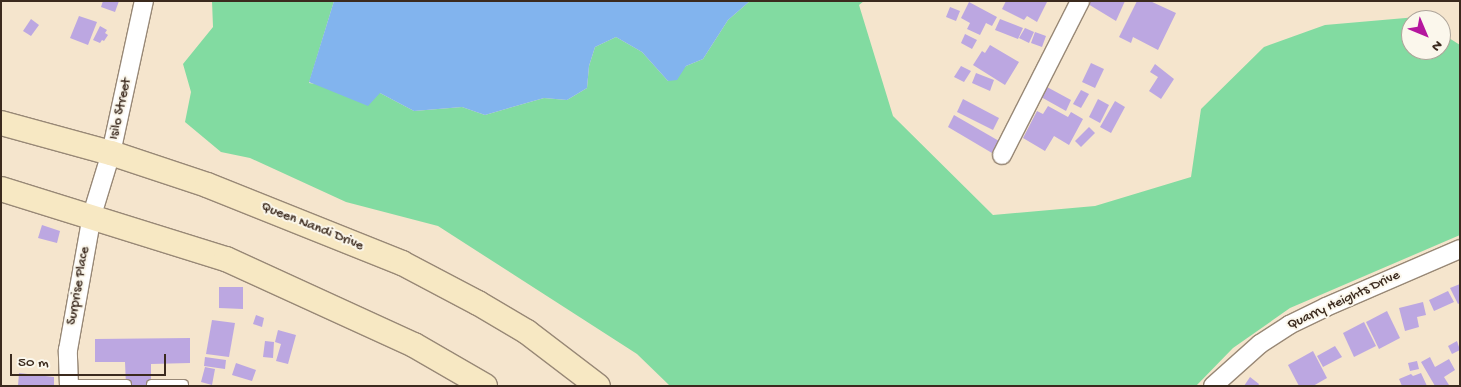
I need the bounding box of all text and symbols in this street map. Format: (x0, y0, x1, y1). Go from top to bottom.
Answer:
north arrow (1401, 10, 1451, 60)
text: N (1427, 36, 1446, 54)
street label: Isilo Street (106, 77, 136, 141)
street label: Queen Nandi Drive (258, 199, 366, 255)
street label: Surprise Place (64, 246, 94, 326)
street label: Quarry Heights Drive (1285, 268, 1403, 334)
scale bar (12, 344, 169, 376)
text: 50 m (18, 354, 49, 372)

